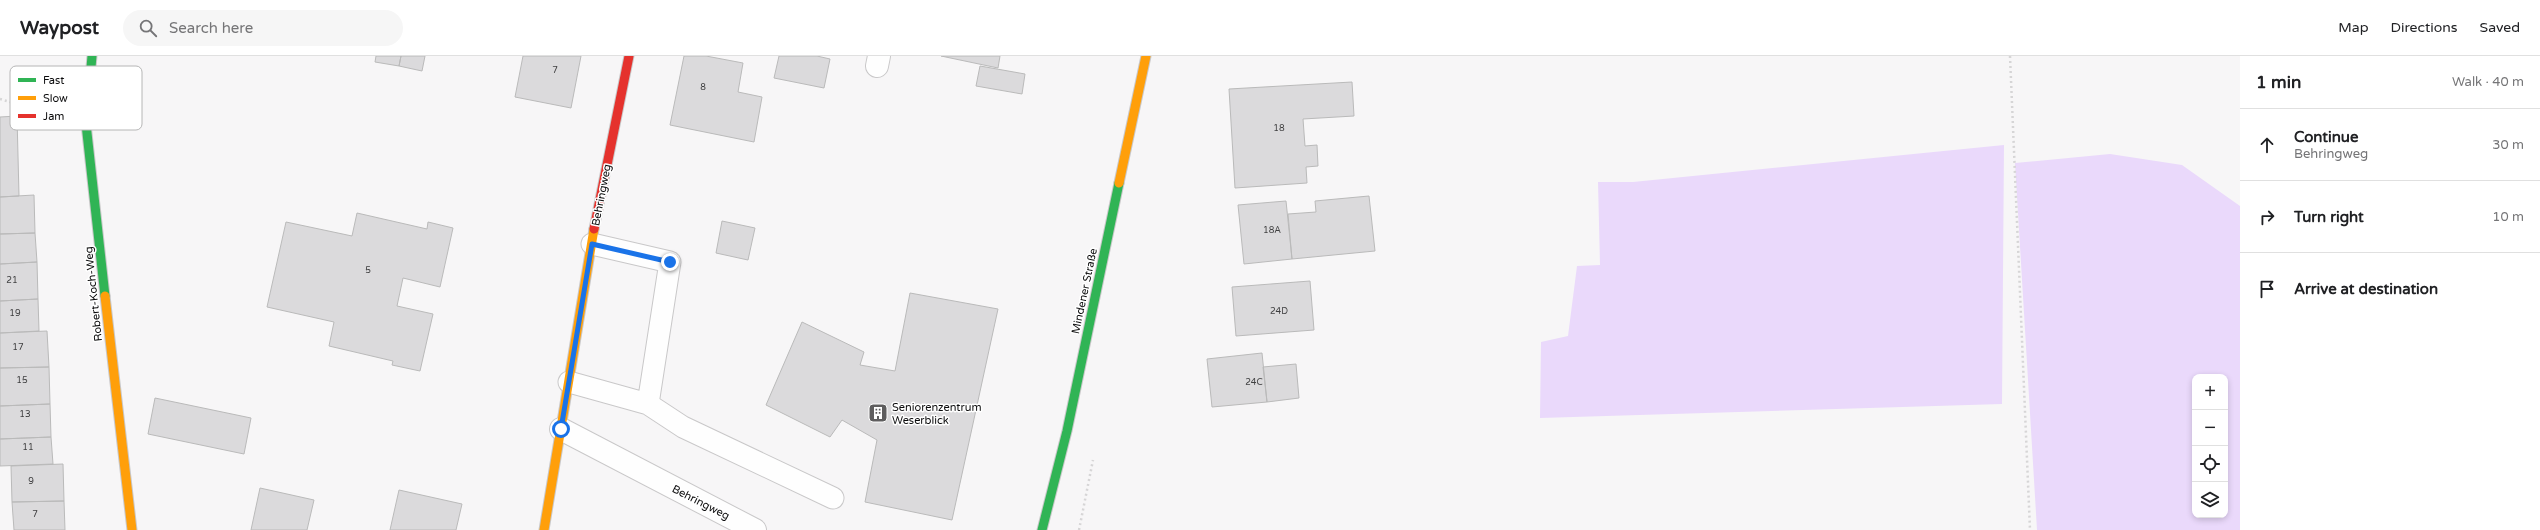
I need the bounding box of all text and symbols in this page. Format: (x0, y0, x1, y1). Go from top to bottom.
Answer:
search box (123, 10, 403, 46)
text: Waypost (20, 17, 99, 39)
icon: search (137, 17, 159, 39)
text: Search here (169, 19, 253, 37)
text: Map (2338, 19, 2369, 36)
text: Directions (2391, 19, 2458, 36)
text: Saved (2480, 19, 2520, 36)
house number: 7 (552, 65, 558, 76)
legend (10, 66, 142, 130)
text: 1 min (2256, 72, 2301, 93)
text: Fast (43, 74, 64, 87)
text: Walk · 40 m (2452, 74, 2524, 90)
house number: 8 (700, 82, 706, 93)
text: Slow (43, 92, 68, 105)
text: Jam (43, 110, 64, 123)
house number: 18 (1273, 123, 1285, 134)
text: Continue (2294, 128, 2358, 146)
icon: ahead (2256, 134, 2278, 156)
text: 30 m (2492, 137, 2524, 153)
text: Behringweg (2294, 146, 2368, 162)
street label: Behringweg (589, 163, 614, 227)
icon: right (2256, 206, 2278, 228)
text: Turn right (2294, 208, 2364, 226)
text: 10 m (2492, 209, 2524, 225)
house number: 18A (1263, 225, 1281, 236)
street label: Robert-Koch-Weg (82, 246, 105, 342)
street label: Mindener Straße (1069, 247, 1100, 335)
route end (661, 253, 679, 271)
house number: 5 (365, 265, 371, 276)
house number: 21 (6, 275, 18, 286)
icon: arrive (2256, 278, 2278, 300)
text: Arrive at destination (2294, 280, 2438, 298)
house number: 24D (1270, 306, 1288, 317)
house number: 19 (9, 308, 21, 319)
house number: 17 (12, 342, 24, 353)
map controls (2192, 374, 2228, 518)
button: + (2192, 374, 2228, 410)
house number: 15 (16, 375, 28, 386)
house number: 24C (1245, 377, 1263, 388)
place label: Seniorenzentrum Weserblick (892, 401, 982, 427)
building icon: Seniorenzentrum Weserblick (867, 402, 889, 424)
house number: 13 (19, 409, 31, 420)
button: − (2192, 410, 2228, 446)
route start (552, 420, 570, 438)
house number: 11 (22, 442, 34, 453)
button: locate (2192, 446, 2228, 482)
house number: 9 (28, 476, 34, 487)
street label: Behringweg (670, 482, 732, 523)
button: layers (2192, 482, 2228, 518)
house number: 7 (32, 509, 38, 520)

